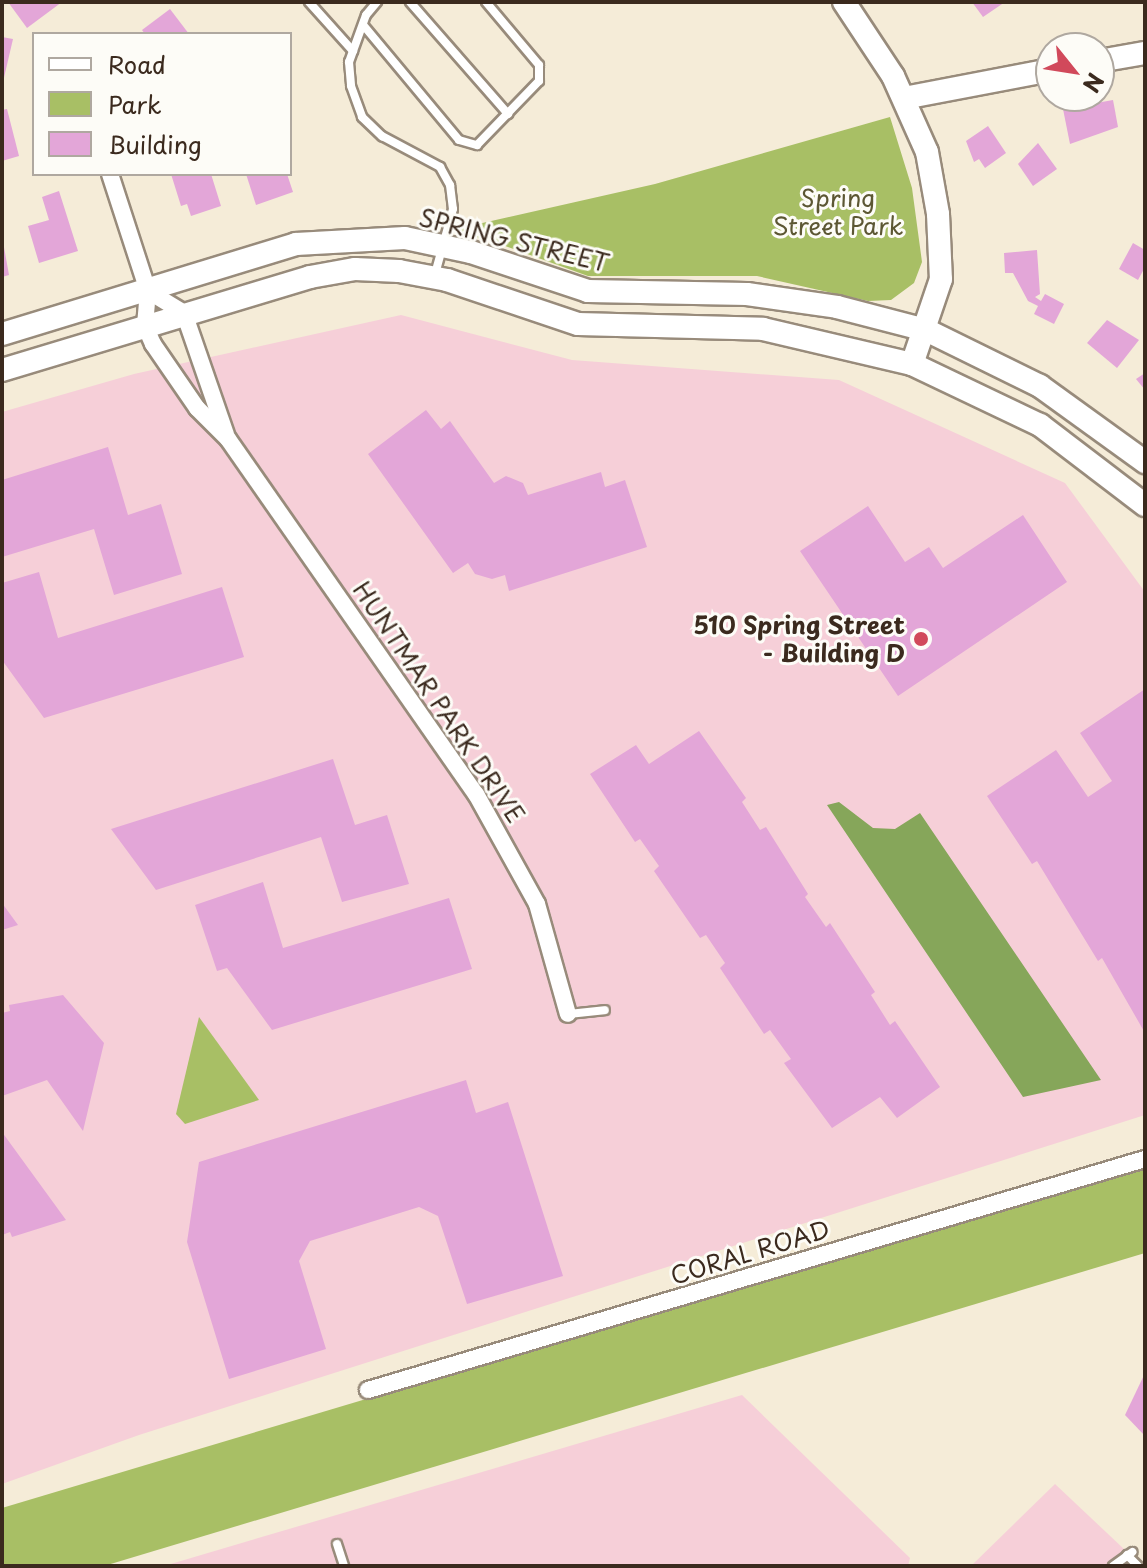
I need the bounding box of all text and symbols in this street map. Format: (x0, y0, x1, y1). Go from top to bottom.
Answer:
legend (32, 32, 292, 176)
north arrow (1035, 32, 1115, 112)
text: Road (108, 46, 166, 82)
text: N (1076, 67, 1113, 99)
text: Park (108, 86, 162, 122)
text: Building (108, 126, 202, 162)
park label: Spring Street Park (771, 184, 905, 240)
street label: SPRING STREET (415, 202, 613, 278)
street label: HUNTMAR PARK DRIVE (347, 575, 531, 829)
place label: 510 Spring Street - Building D (691, 611, 905, 667)
marker: 510 Spring Street - Building D (912, 630, 930, 648)
street label: CORAL ROAD (666, 1214, 834, 1290)

